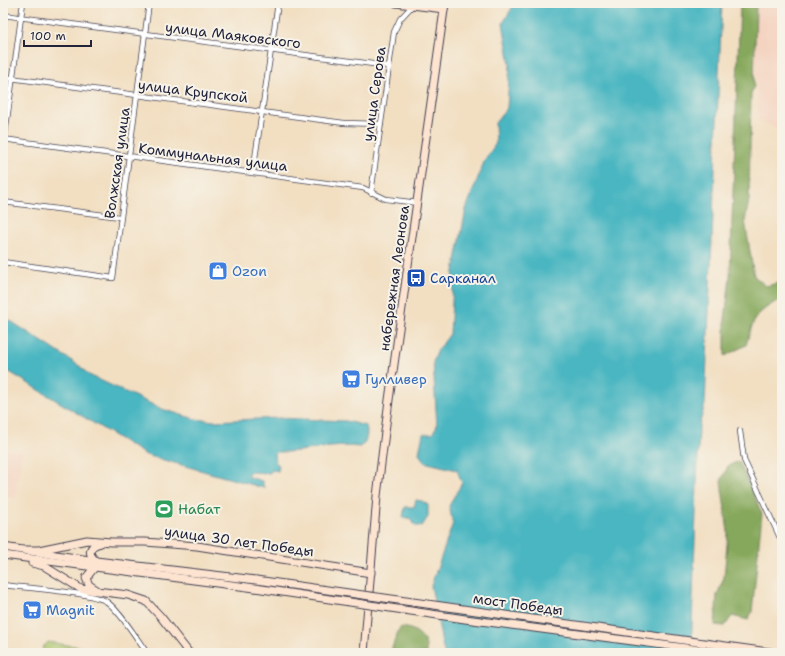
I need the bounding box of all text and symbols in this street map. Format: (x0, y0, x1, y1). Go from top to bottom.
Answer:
street label: улица Маяковского (164, 18, 302, 52)
scale bar (24, 22, 91, 48)
text: 100 m (30, 28, 66, 44)
street label: улица Серова (358, 45, 390, 143)
street label: улица Крупской (137, 75, 249, 107)
street label: Волжская улица (100, 106, 134, 220)
street label: Коммунальная улица (137, 139, 289, 175)
street label: набережная Леонова (375, 204, 413, 352)
shop icon: Ozon (207, 260, 229, 282)
place label: Ozon (232, 262, 267, 280)
bus stop icon: Сарканал (405, 267, 427, 289)
place label: Сарканал (430, 269, 496, 287)
supermarket icon: Гулливер (340, 368, 362, 390)
place label: Гулливер (365, 370, 427, 388)
sports icon: Набат (153, 498, 175, 520)
place label: Набат (178, 500, 221, 518)
street label: улица 30 лет Победы (163, 522, 315, 560)
street label: мост Победы (472, 589, 564, 619)
supermarket icon: Magnit (21, 599, 43, 621)
place label: Magnit (46, 601, 95, 619)

